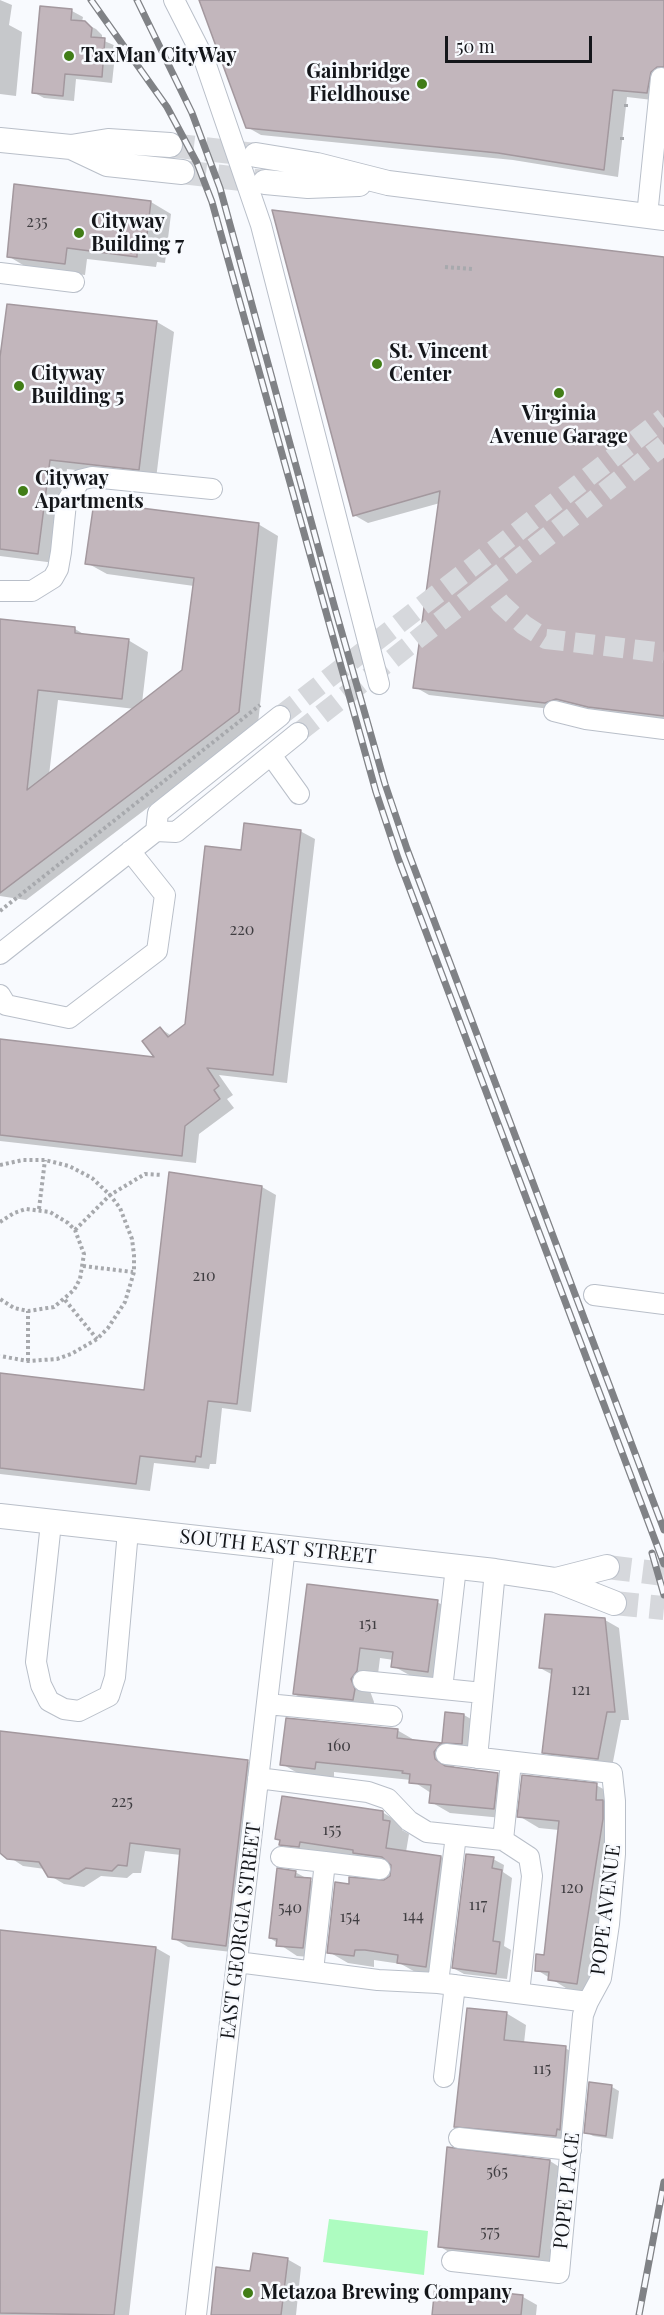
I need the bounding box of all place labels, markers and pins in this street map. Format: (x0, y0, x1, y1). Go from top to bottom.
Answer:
place label: TaxMan CityWay (81, 44, 237, 68)
marker: TaxMan CityWay (62, 49, 76, 63)
place label: Gainbridge Fieldhouse (306, 60, 410, 107)
marker: Gainbridge Fieldhouse (415, 77, 429, 91)
place label: Cityway Building 7 (91, 210, 184, 257)
marker: Cityway Building 7 (72, 226, 86, 240)
place label: St. Vincent Center (389, 340, 488, 387)
marker: St. Vincent Center (370, 357, 384, 371)
place label: Cityway Building 5 (31, 362, 124, 409)
marker: Cityway Building 5 (12, 379, 26, 393)
marker: Virginia Avenue Garage (552, 386, 566, 400)
place label: Virginia Avenue Garage (490, 402, 628, 449)
place label: Cityway Apartments (35, 467, 144, 514)
marker: Cityway Apartments (16, 484, 30, 498)
place label: Metazoa Brewing Company (260, 2281, 512, 2305)
marker: Metazoa Brewing Company (241, 2286, 255, 2300)

